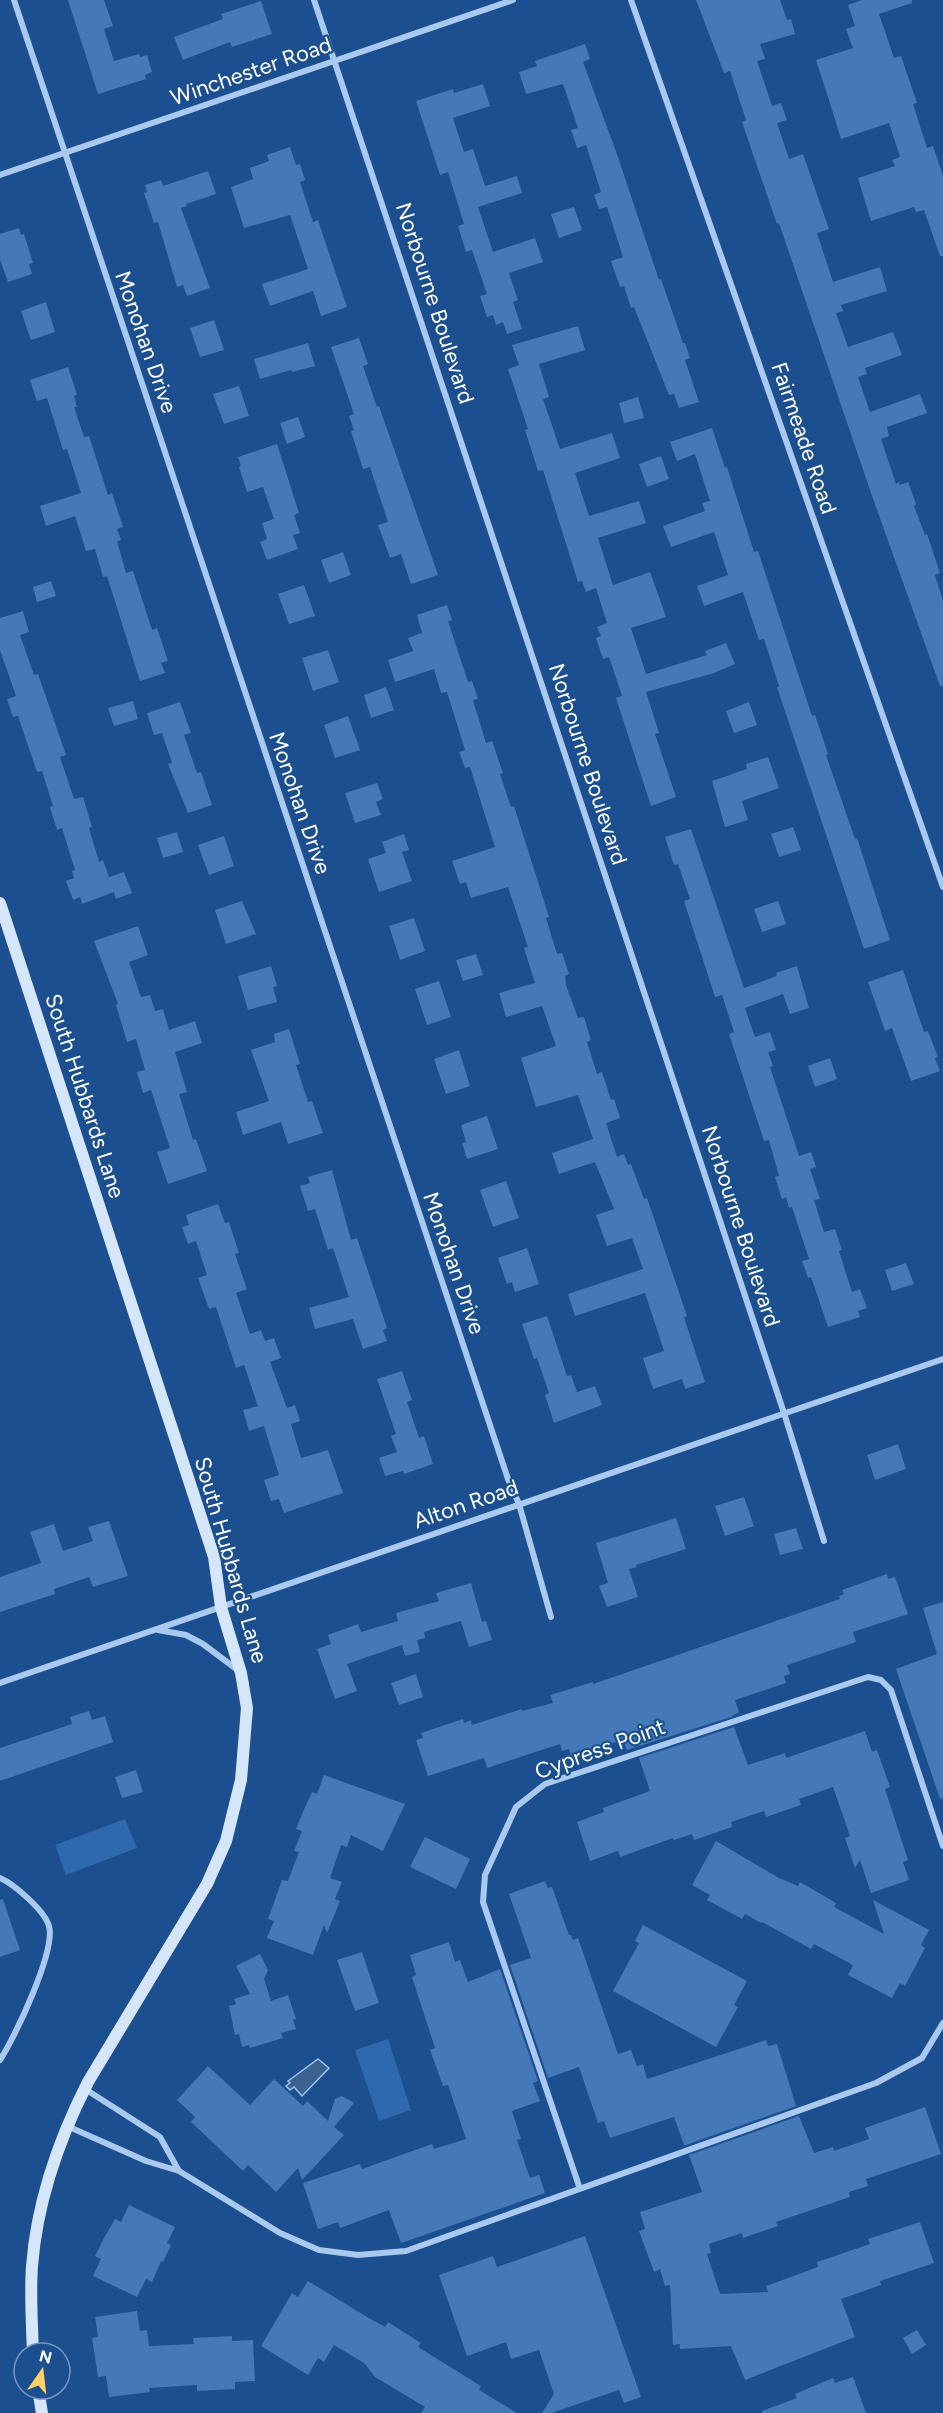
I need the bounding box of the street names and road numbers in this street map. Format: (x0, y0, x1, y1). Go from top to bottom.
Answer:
street label: Winchester Road (167, 31, 335, 111)
street label: Norbourne Boulevard (390, 199, 480, 407)
street label: Monohan Drive (109, 267, 183, 417)
street label: Fairmeade Road (765, 359, 843, 517)
street label: Norbourne Boulevard (543, 660, 633, 868)
street label: Monohan Drive (263, 728, 337, 878)
street label: South Hubbards Lane (39, 990, 131, 1202)
street label: Norbourne Boulevard (696, 1122, 786, 1330)
street label: Monohan Drive (417, 1188, 491, 1338)
street label: South Hubbards Lane (189, 1454, 273, 1666)
street label: Alton Road (410, 1473, 522, 1535)
street label: Cypress Point (531, 1713, 669, 1785)

